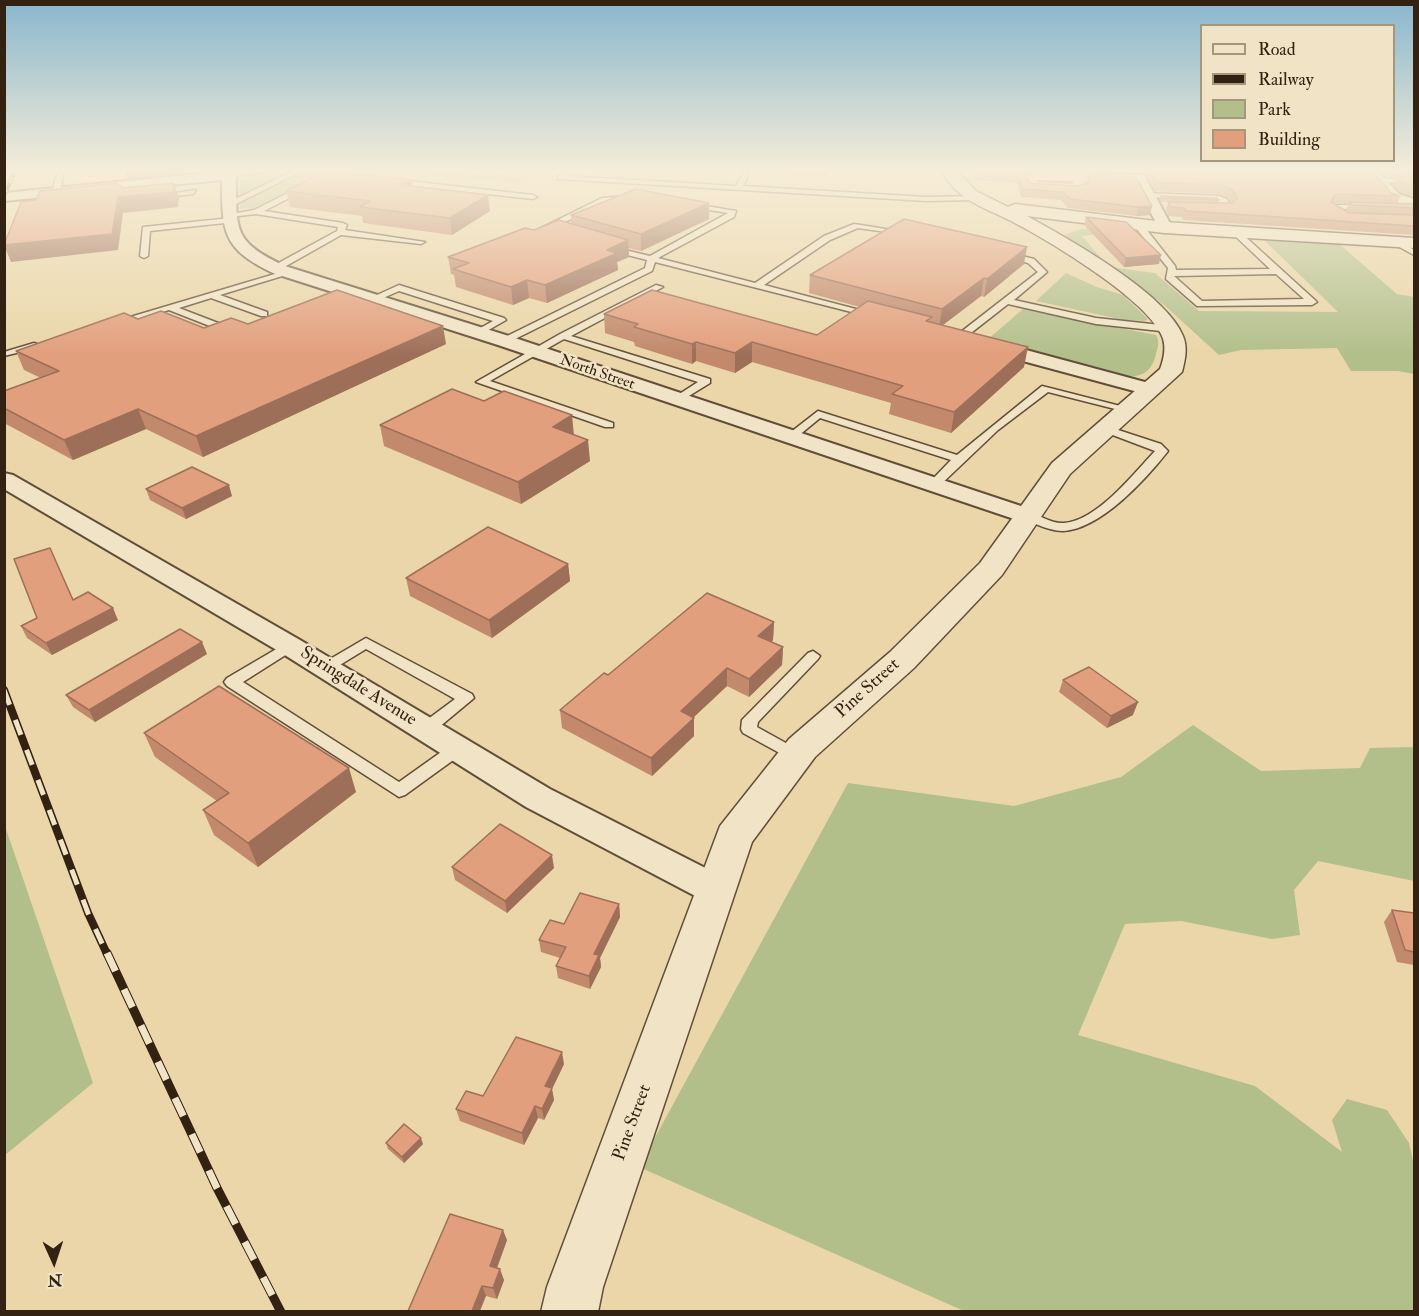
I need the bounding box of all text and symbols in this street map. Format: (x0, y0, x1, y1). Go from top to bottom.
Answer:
legend (1200, 24, 1395, 162)
text: Road (1258, 38, 1296, 61)
text: Railway (1258, 68, 1314, 91)
text: Park (1258, 98, 1291, 121)
text: Building (1258, 128, 1320, 151)
street label: North Street (557, 352, 637, 394)
street label: Springdale Avenue (296, 643, 420, 731)
street label: Pine Street (831, 654, 905, 724)
street label: Pine Street (609, 1082, 657, 1164)
north arrow (24, 1232, 84, 1292)
text: N (47, 1270, 63, 1290)

